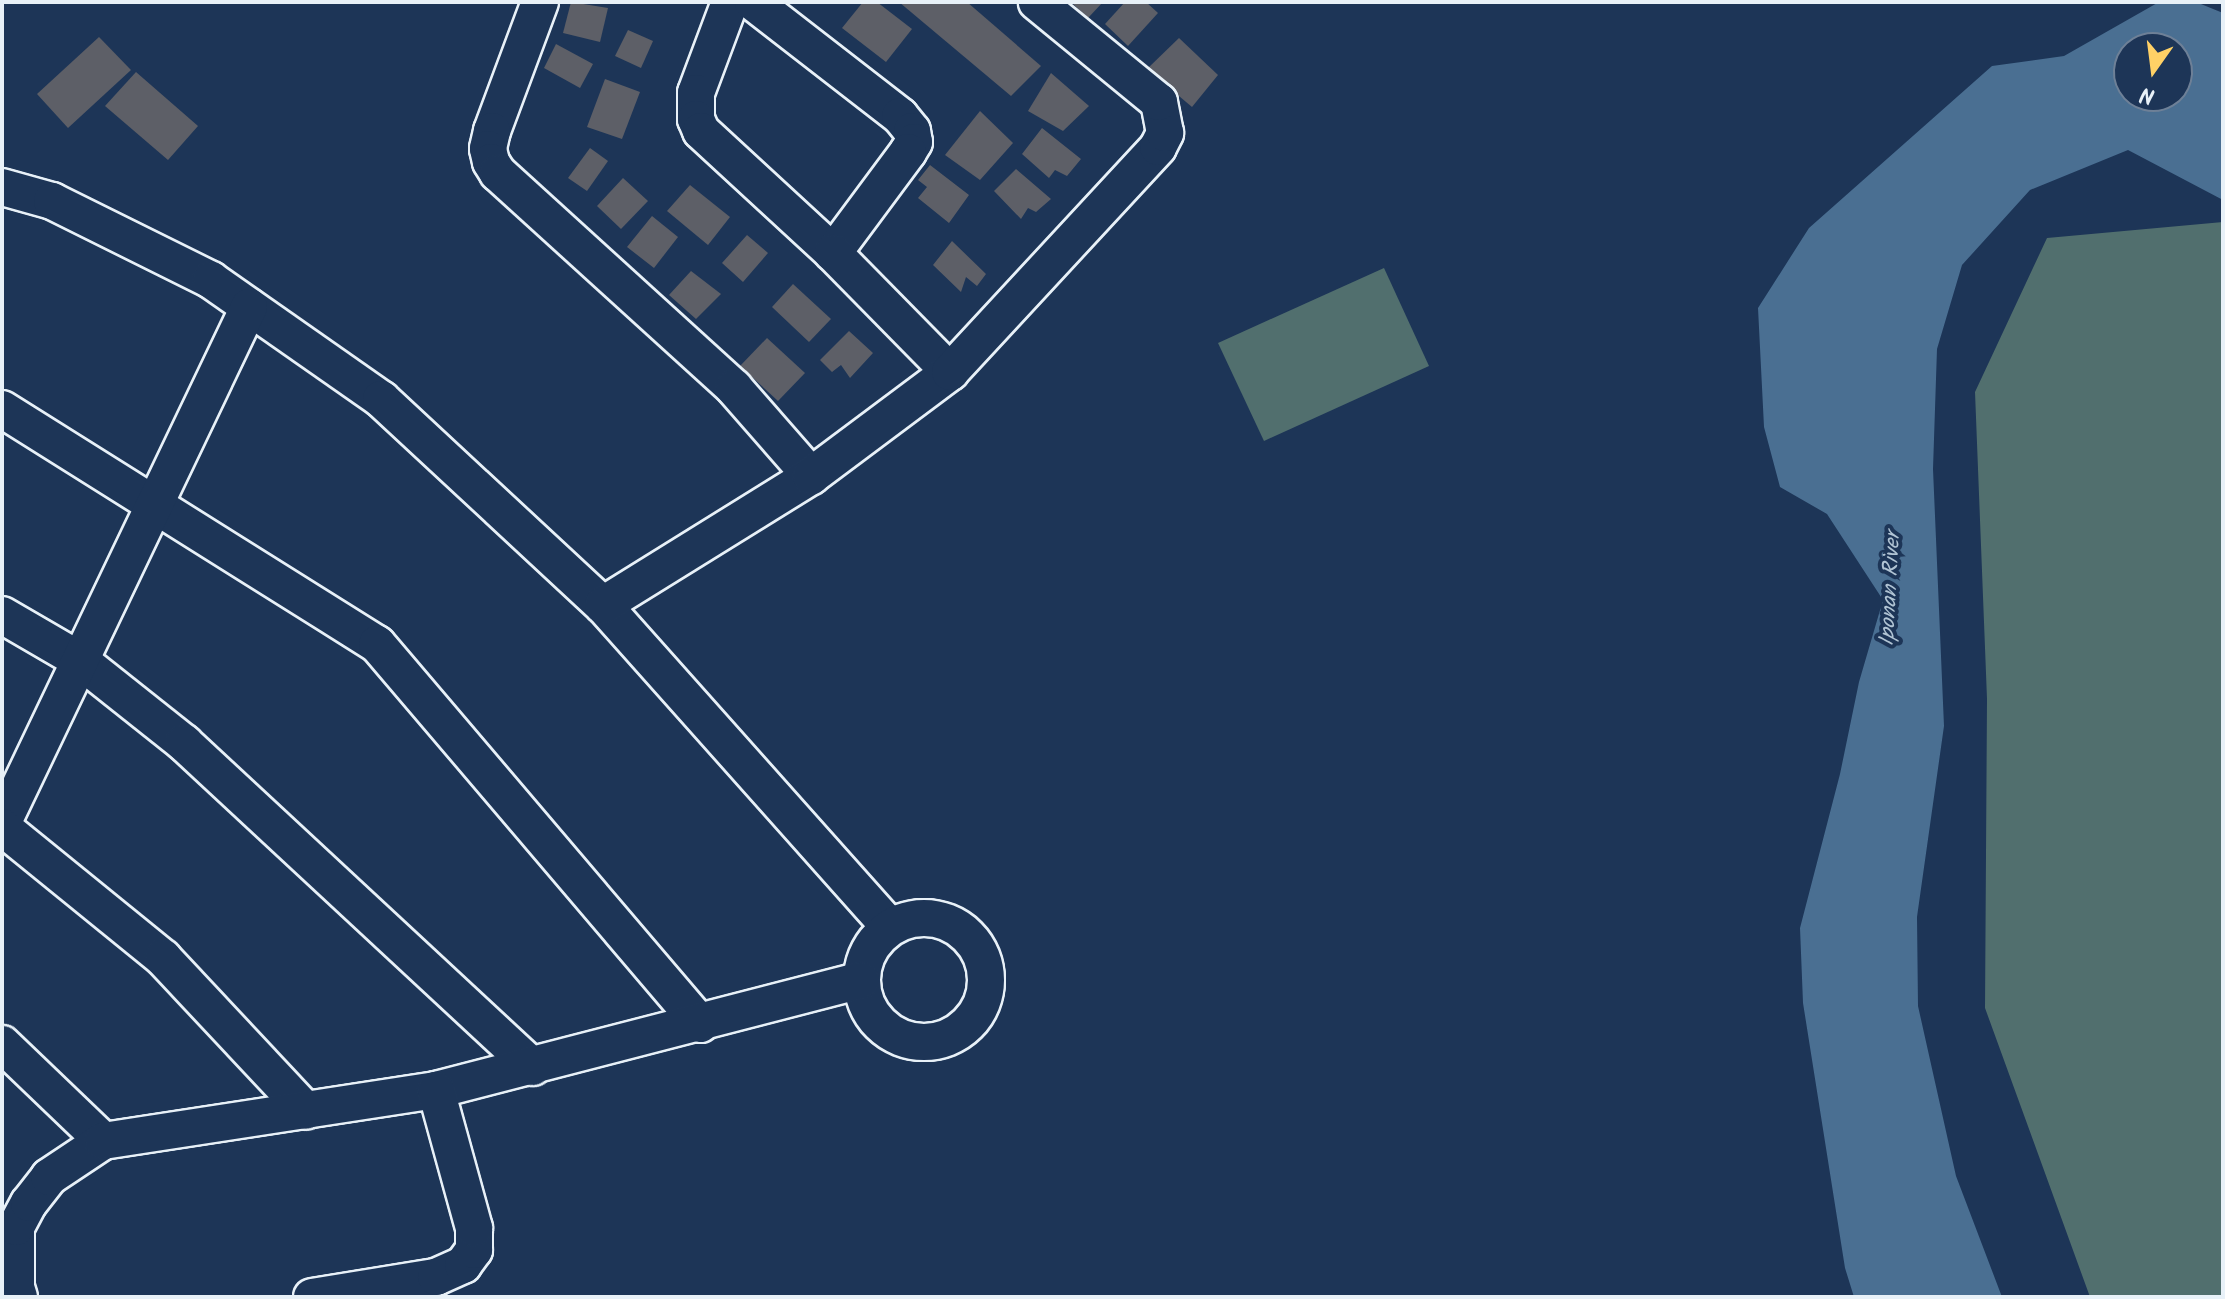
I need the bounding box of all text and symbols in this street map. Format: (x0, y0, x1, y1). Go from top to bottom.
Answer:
north arrow (2113, 32, 2193, 112)
text: N (2137, 75, 2159, 112)
water label: Iponan River (1875, 531, 1907, 647)

